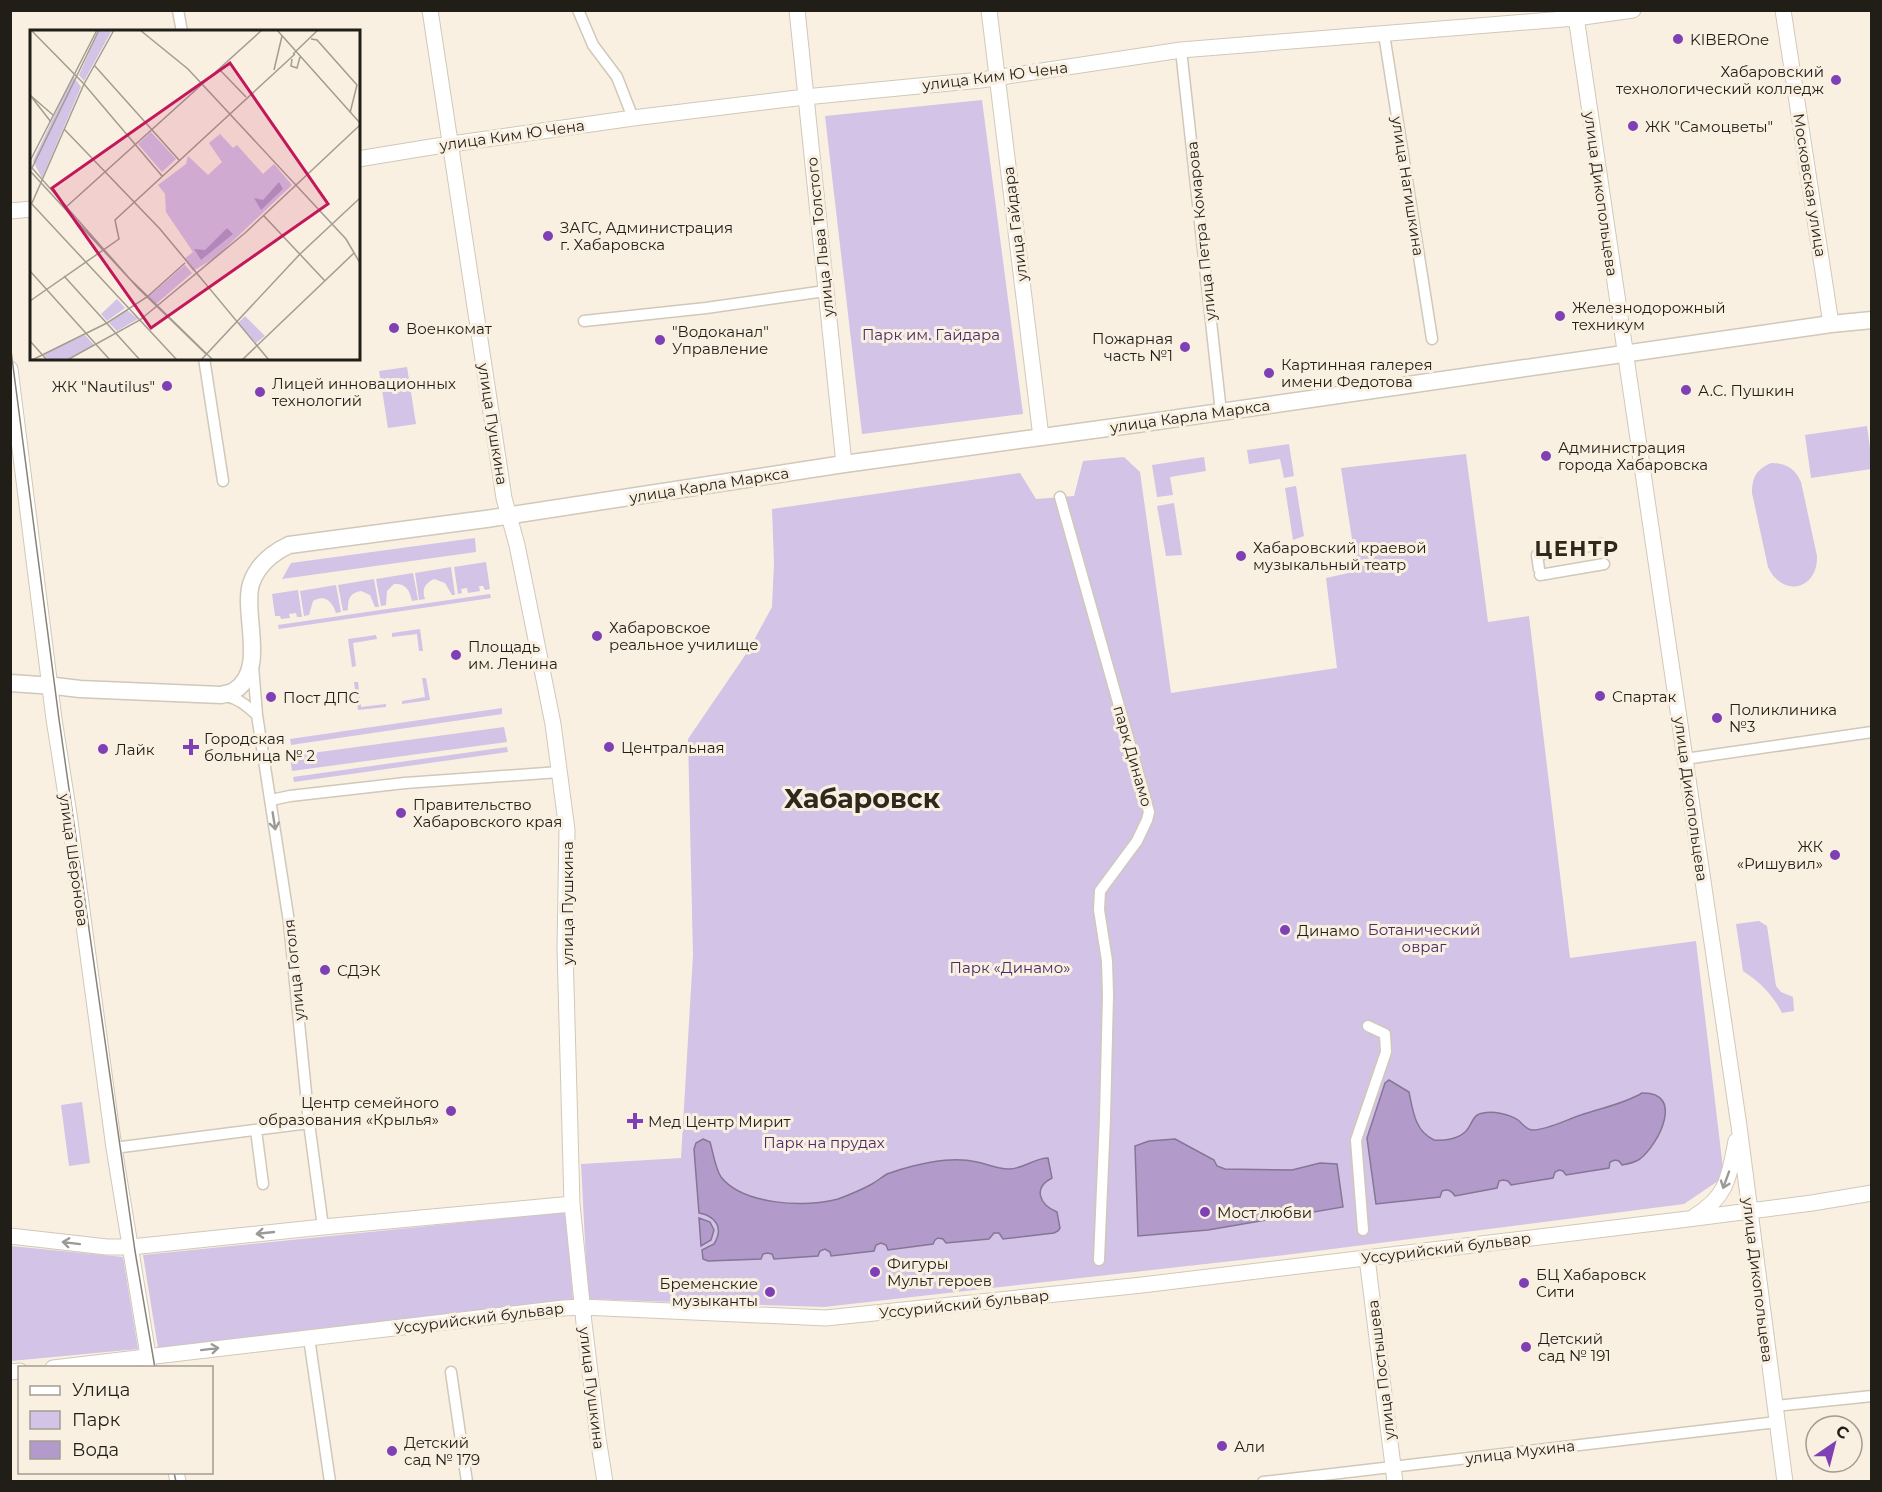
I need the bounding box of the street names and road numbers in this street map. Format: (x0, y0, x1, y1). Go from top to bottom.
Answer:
street label: улица Ким Ю Чена (920, 58, 1069, 94)
street label: улица Дикопольцева (1580, 110, 1622, 277)
street label: Московская улица (1789, 112, 1831, 258)
street label: улица Нагишкина (1387, 114, 1428, 257)
street label: улица Ким Ю Чена (437, 115, 586, 155)
street label: улица Петра Комарова (1182, 141, 1220, 322)
street label: улица Льва Толстого (802, 156, 838, 319)
street label: улица Гайдара (999, 166, 1032, 283)
street label: улица Пушкина (474, 361, 512, 486)
street label: улица Карла Маркса (1108, 395, 1271, 437)
street label: улица Карла Маркса (627, 463, 790, 507)
street label: парк Динамо (1109, 703, 1157, 809)
street label: улица Дикопольцева (1670, 715, 1712, 882)
street label: улица Шеронова (55, 791, 93, 928)
street label: улица Пушкина (558, 841, 577, 966)
street label: улица Гоголя (279, 918, 309, 1023)
street label: улица Дикопольцева (1738, 1196, 1778, 1364)
street label: Уссурийский бульвар (1360, 1228, 1532, 1268)
street label: Уссурийский бульвар (878, 1286, 1050, 1322)
street label: Уссурийский бульвар (393, 1298, 565, 1338)
street label: улица Постышева (1363, 1299, 1399, 1442)
street label: улица Пушкина (575, 1325, 609, 1450)
street label: улица Мухина (1463, 1436, 1576, 1468)

